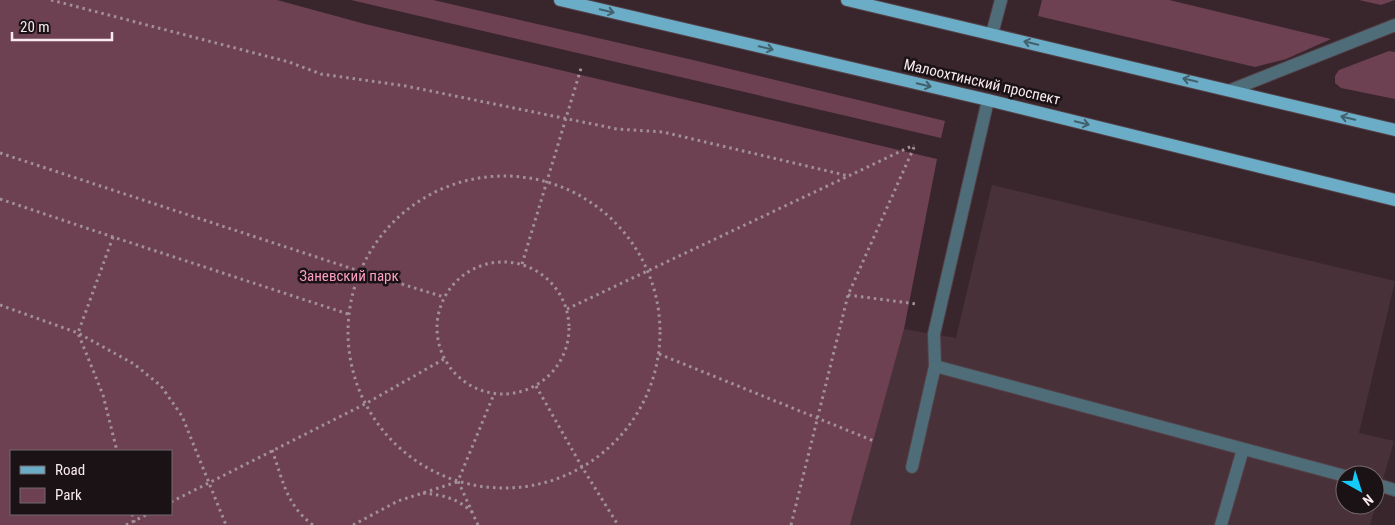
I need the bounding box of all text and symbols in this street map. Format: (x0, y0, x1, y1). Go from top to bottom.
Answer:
one-way arrow (599, 7, 615, 16)
scale bar (12, 10, 112, 42)
text: 20 m (20, 18, 50, 36)
one-way arrow (1024, 38, 1040, 47)
one-way arrow (757, 44, 773, 53)
street label: Малоохтинский проспект (902, 55, 1062, 109)
one-way arrow (1182, 75, 1198, 84)
one-way arrow (915, 81, 931, 90)
one-way arrow (1340, 113, 1356, 122)
one-way arrow (1073, 119, 1089, 128)
park label: Заневский парк (299, 267, 399, 285)
legend (10, 450, 172, 515)
text: Road (55, 461, 85, 479)
north arrow (1335, 465, 1385, 515)
text: Park (55, 486, 82, 504)
text: N (1360, 491, 1377, 509)

